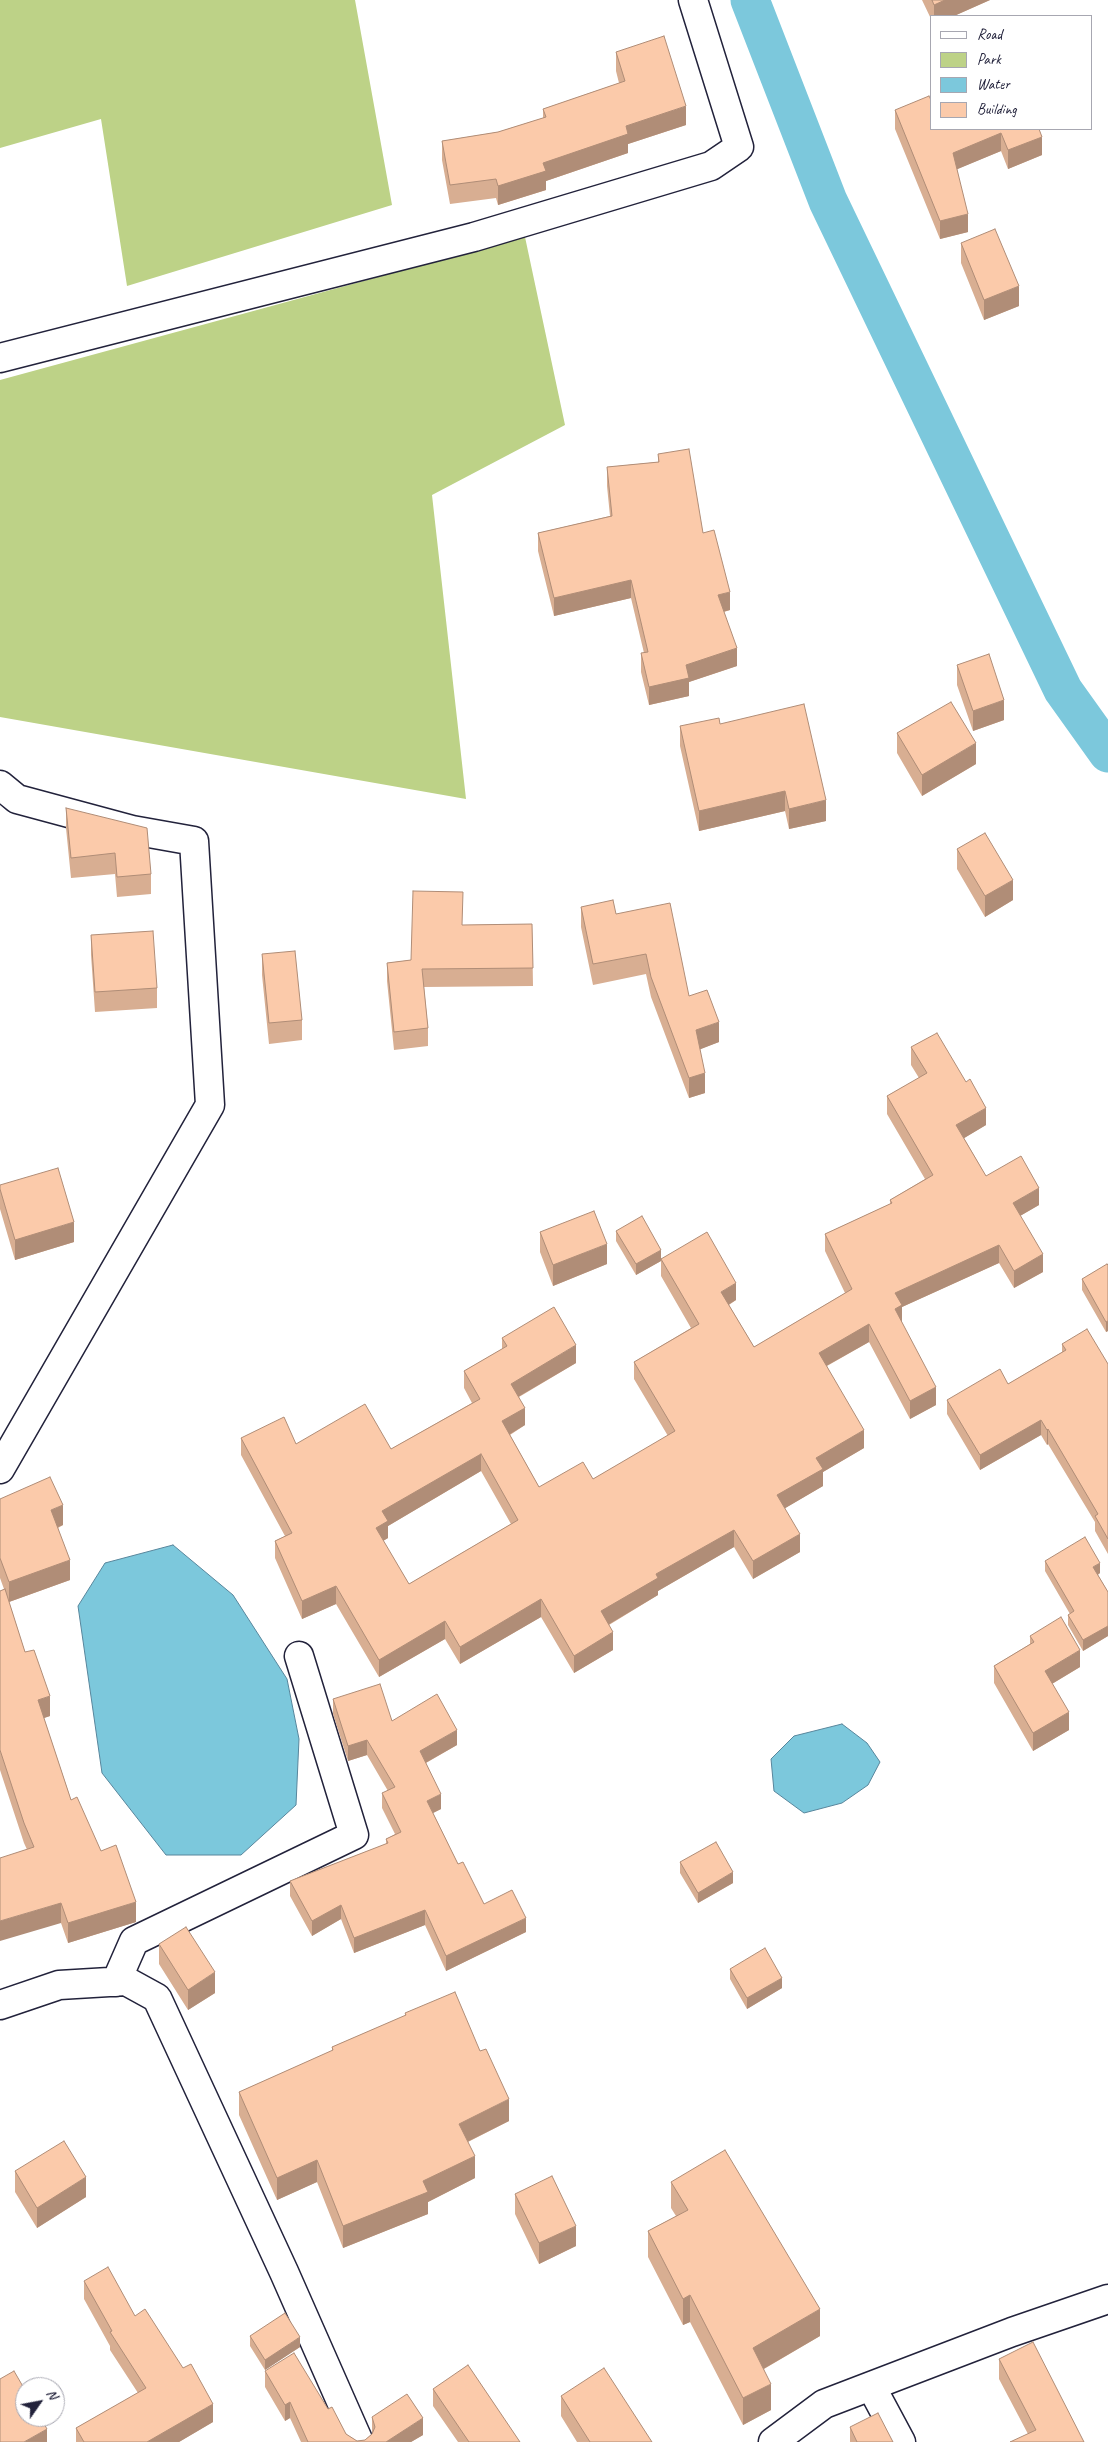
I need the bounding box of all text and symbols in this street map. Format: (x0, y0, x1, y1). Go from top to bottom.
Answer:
legend (930, 15, 1093, 130)
text: Road (977, 25, 1002, 44)
text: Park (977, 50, 1001, 69)
text: Water (977, 75, 1010, 94)
text: Building (977, 100, 1016, 119)
north arrow (15, 2377, 65, 2427)
text: N (43, 2386, 62, 2402)

